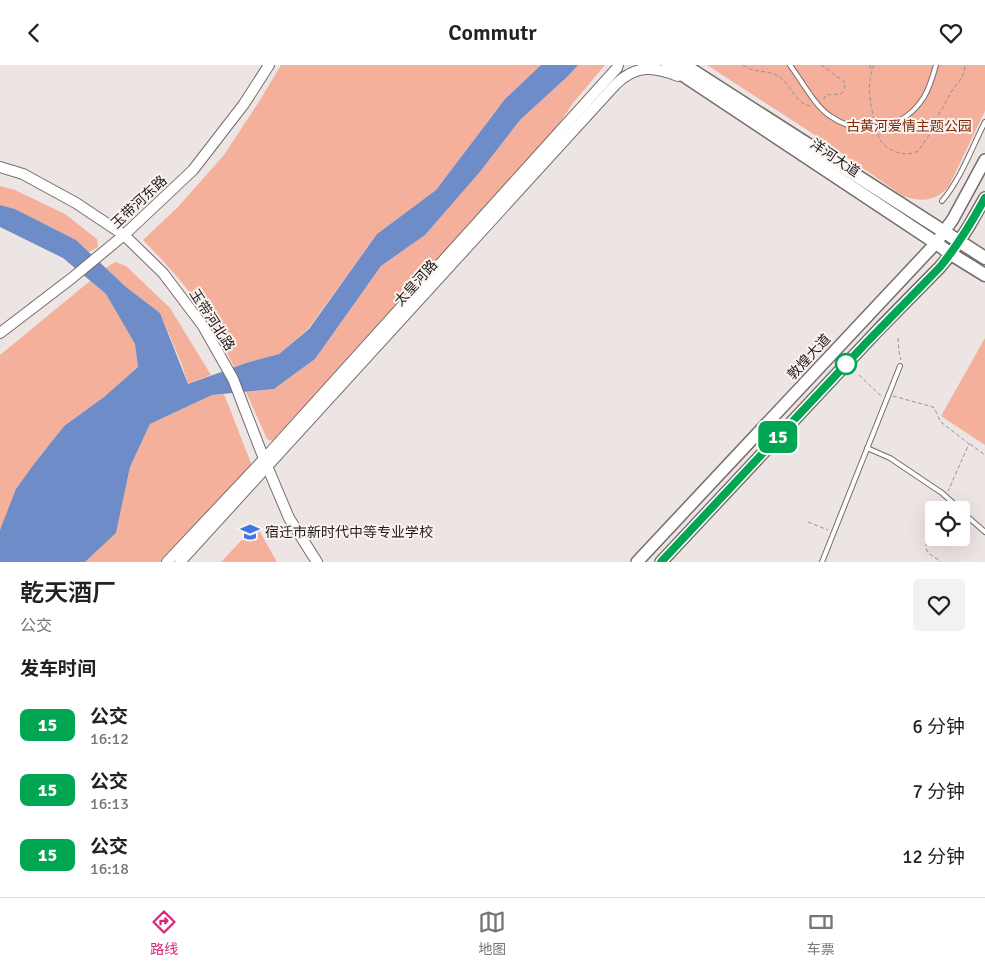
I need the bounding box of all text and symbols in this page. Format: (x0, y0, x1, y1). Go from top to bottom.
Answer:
icon: back (20, 19, 48, 47)
text: Commutr (448, 19, 537, 46)
icon: heart (937, 19, 965, 47)
park label: 古黄河爱情主题公园 (846, 118, 972, 135)
street label: 洋河大道 (807, 135, 863, 181)
street label: 玉带河东路 (108, 172, 170, 232)
street label: 太皇河路 (391, 257, 441, 309)
street label: 玉带河北路 (186, 286, 238, 354)
street label: 敦煌大道 (784, 331, 834, 383)
unlabelled marker (835, 353, 857, 375)
line badge: 15 (756, 421, 800, 453)
text: 15 (768, 426, 788, 448)
map controls (925, 501, 970, 546)
button: locate (925, 501, 970, 546)
school or university icon: 宿迁市新时代中等专业学校 (239, 521, 261, 543)
place label: 宿迁市新时代中等专业学校 (265, 524, 433, 541)
text: 乾天酒厂 (20, 578, 116, 608)
button: heart (913, 579, 965, 631)
text: 公交 (20, 616, 52, 636)
text: 发车时间 (20, 657, 96, 681)
text: 公交 (90, 705, 128, 729)
text: 15 (38, 714, 57, 736)
text: 6 分钟 (913, 715, 965, 739)
text: 16:12 (90, 729, 129, 749)
text: 公交 (90, 770, 128, 794)
text: 15 (38, 779, 57, 801)
text: 7 分钟 (913, 780, 965, 804)
text: 16:13 (90, 794, 129, 814)
text: 公交 (90, 835, 128, 859)
text: 15 (38, 844, 57, 866)
text: 12 分钟 (902, 845, 965, 869)
text: 16:18 (90, 859, 129, 879)
tab: 路线 (150, 908, 178, 958)
tab: 地图 (478, 908, 506, 958)
tab: 车票 (807, 908, 835, 958)

